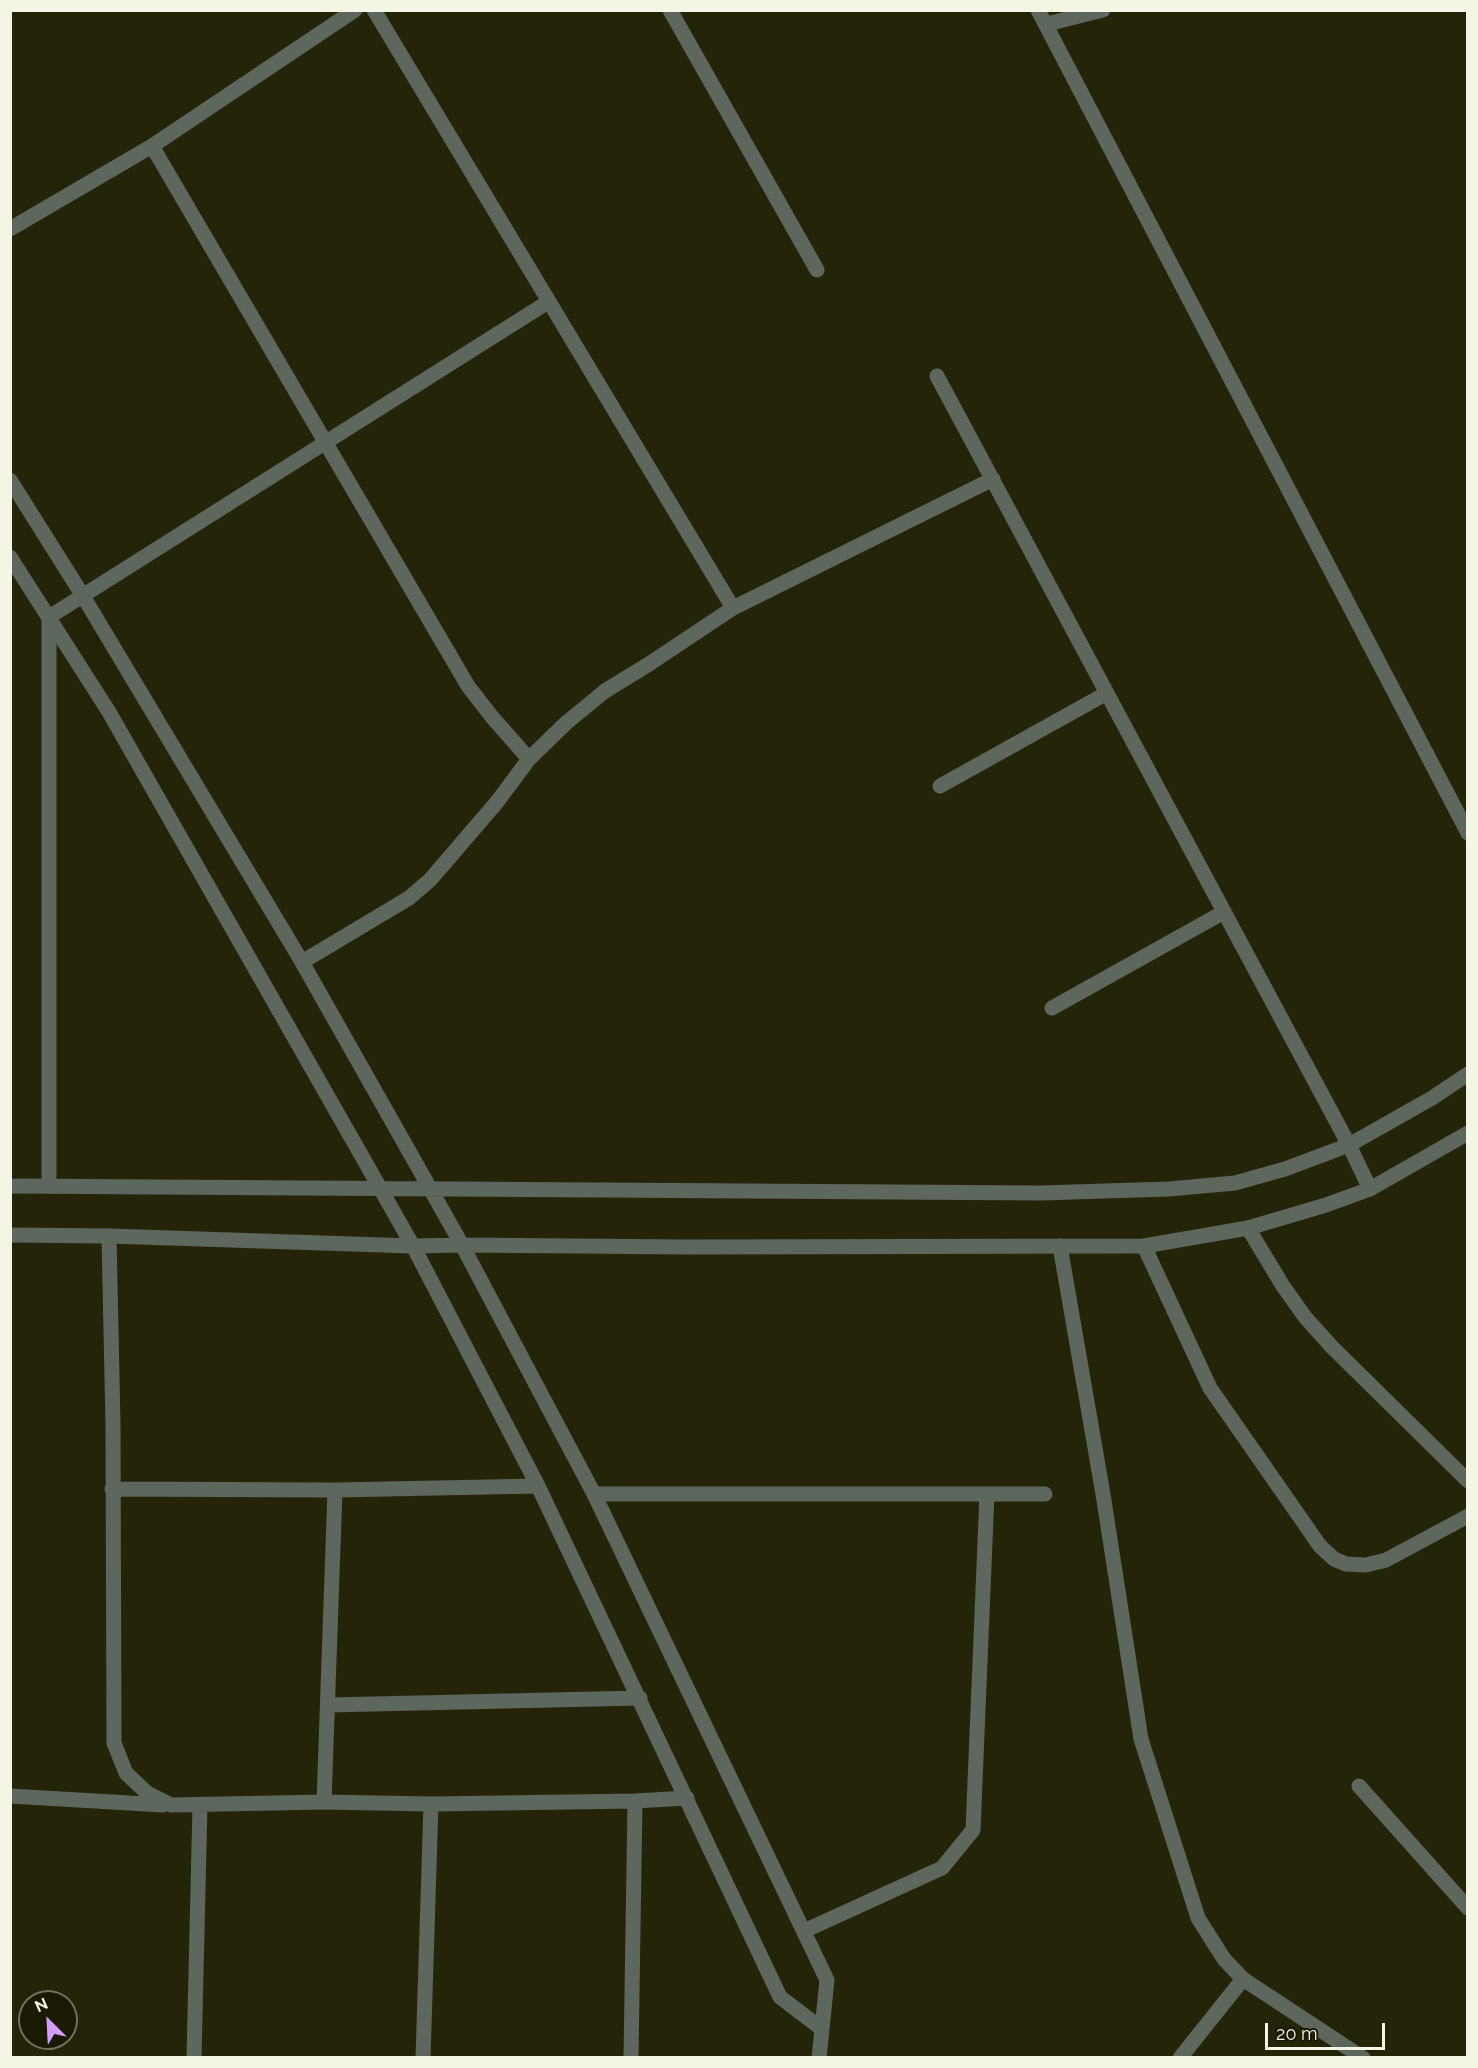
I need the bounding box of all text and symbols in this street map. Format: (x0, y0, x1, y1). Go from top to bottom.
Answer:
north arrow (18, 1990, 78, 2050)
text: N (32, 1994, 51, 2016)
scale bar (1268, 2011, 1388, 2049)
text: 20 m (1276, 2023, 1318, 2044)

